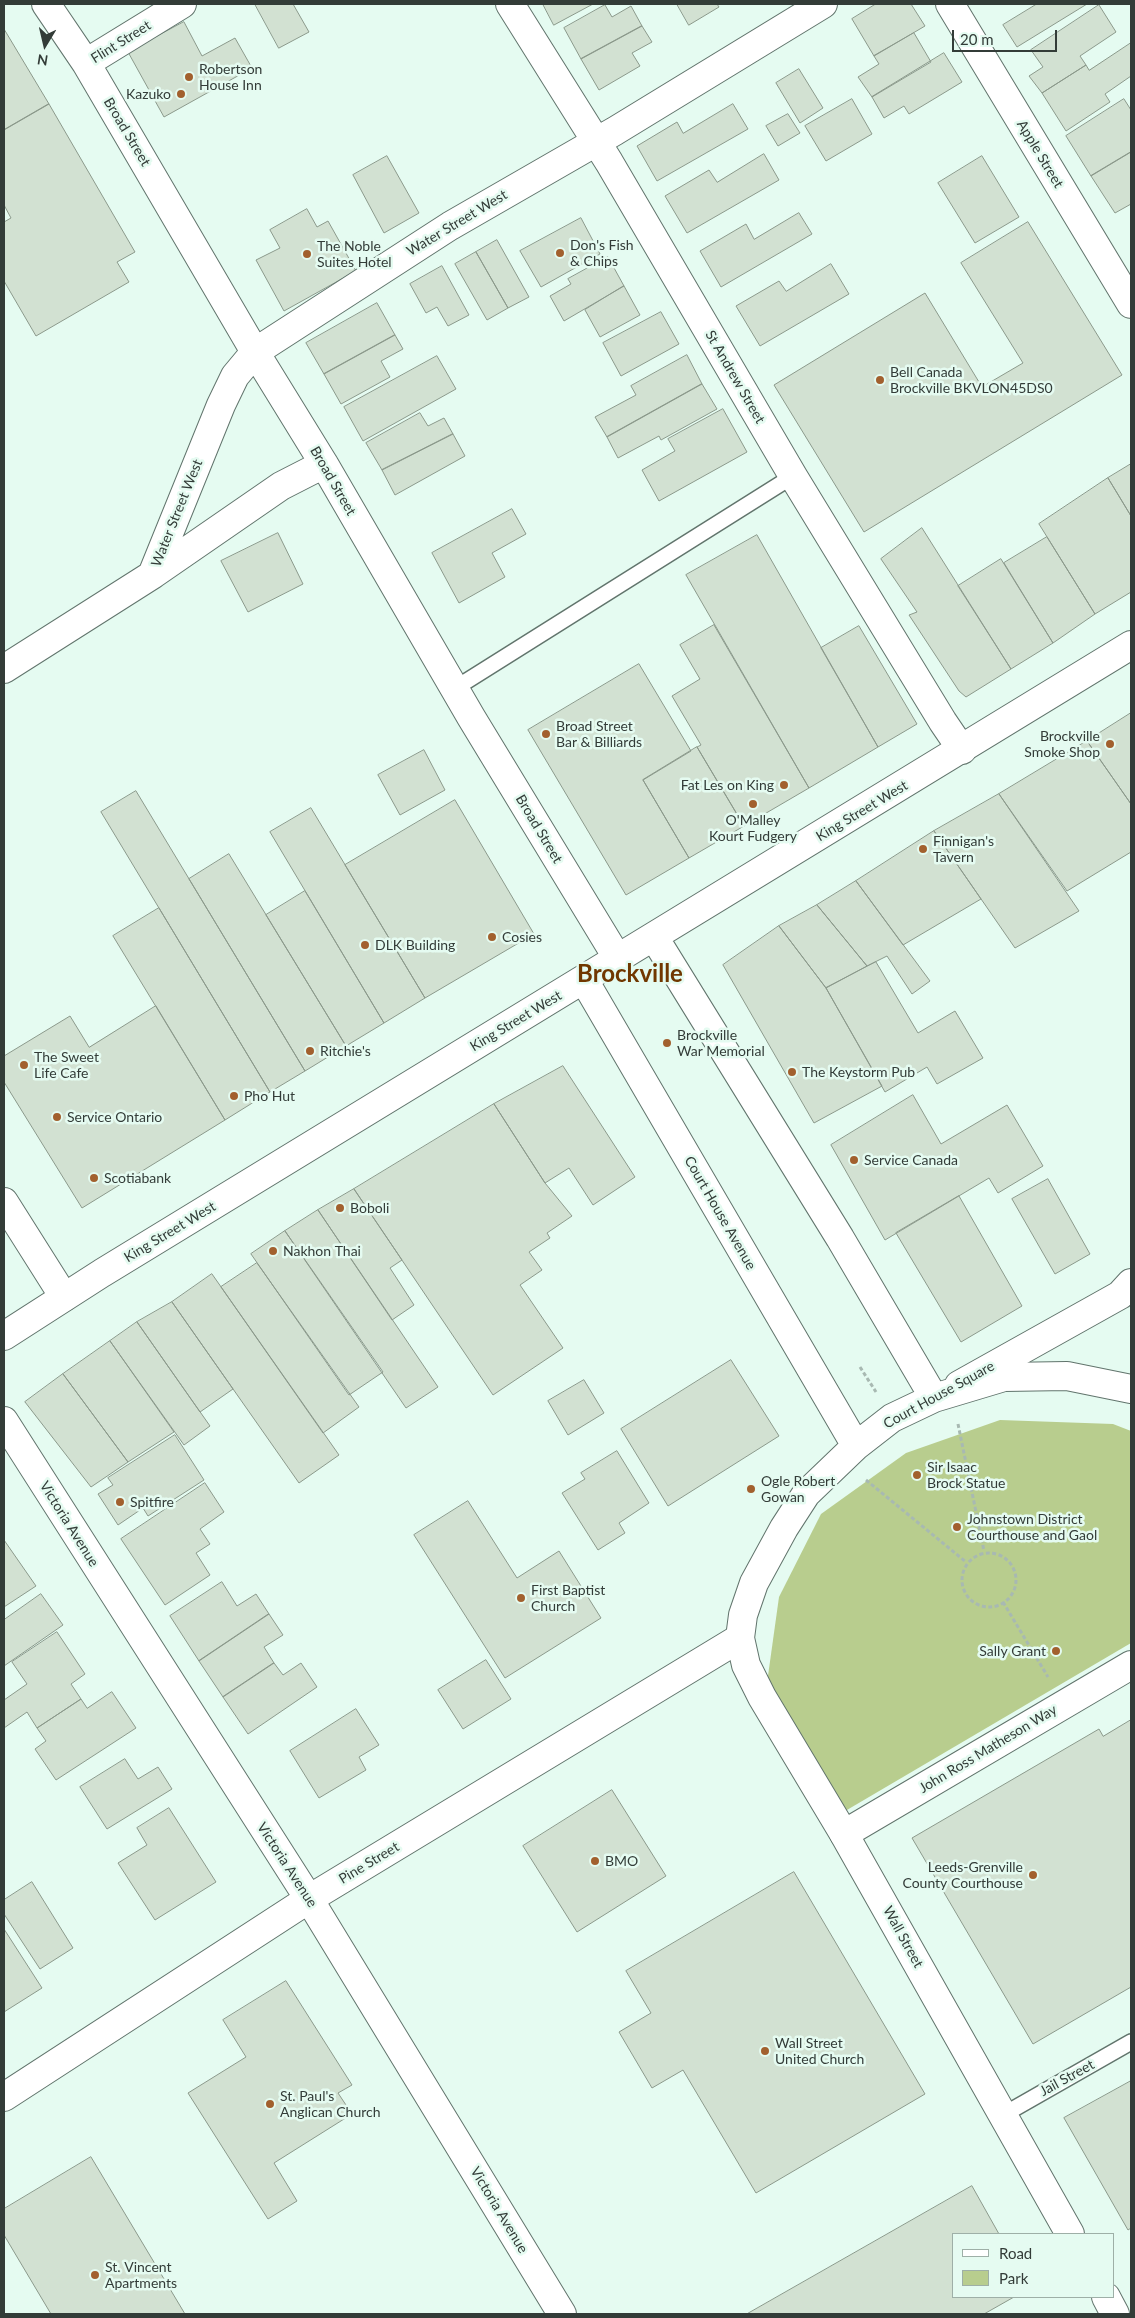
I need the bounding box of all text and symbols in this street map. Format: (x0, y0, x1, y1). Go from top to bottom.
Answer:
street label: Flint Street (88, 17, 154, 67)
north arrow (20, 20, 70, 70)
scale bar (955, 20, 1060, 52)
text: 20 m (960, 30, 994, 48)
text: N (36, 51, 49, 70)
place label: Robertson House Inn (199, 61, 262, 94)
marker: Robertson House Inn (183, 71, 195, 83)
place label: Kazuko (126, 86, 171, 102)
marker: Kazuko (175, 88, 187, 100)
street label: Broad Street (100, 95, 154, 169)
street label: Apple Street (1013, 117, 1067, 191)
street label: Water Street West (404, 186, 510, 260)
place label: Don's Fish & Chips (570, 237, 634, 270)
place label: The Noble Suites Hotel (317, 238, 392, 270)
marker: Don's Fish & Chips (554, 247, 566, 259)
marker: The Noble Suites Hotel (301, 248, 313, 260)
street label: St Andrew Street (702, 328, 768, 426)
place label: Bell Canada Brockville BKVLON45DS0 (890, 364, 1053, 397)
marker: Bell Canada Brockville BKVLON45DS0 (874, 374, 886, 386)
street label: Broad Street (307, 444, 359, 518)
street label: Water Street West (148, 457, 206, 569)
place label: Broad Street Bar & Billiards (556, 718, 642, 750)
marker: Broad Street Bar & Billiards (540, 728, 552, 740)
place label: Brockville Smoke Shop (1024, 728, 1100, 760)
marker: Brockville Smoke Shop (1104, 738, 1116, 750)
place label: Fat Les on King (681, 777, 774, 793)
street label: King Street West (813, 777, 911, 845)
marker: Fat Les on King (778, 779, 790, 791)
street label: Broad Street (512, 792, 566, 866)
marker: O'Malley Kourt Fudgery (747, 798, 759, 810)
place label: O'Malley Kourt Fudgery (709, 812, 797, 844)
place label: Finnigan's Tavern (933, 833, 994, 866)
marker: Finnigan's Tavern (917, 843, 929, 855)
place label: Cosies (502, 929, 542, 945)
marker: Cosies (486, 931, 498, 943)
place label: DLK Building (375, 937, 455, 953)
marker: DLK Building (359, 939, 371, 951)
district label: Brockville (577, 960, 683, 988)
street label: King Street West (467, 987, 565, 1055)
place label: Brockville War Memorial (677, 1027, 765, 1060)
marker: Brockville War Memorial (661, 1037, 673, 1049)
place label: Ritchie's (320, 1043, 371, 1059)
marker: Ritchie's (304, 1045, 316, 1057)
place label: The Sweet Life Cafe (34, 1049, 99, 1082)
marker: The Sweet Life Cafe (18, 1059, 30, 1071)
place label: The Keystorm Pub (802, 1064, 915, 1080)
marker: The Keystorm Pub (786, 1066, 798, 1078)
place label: Pho Hut (244, 1088, 295, 1104)
marker: Pho Hut (228, 1090, 240, 1102)
place label: Service Ontario (67, 1109, 162, 1125)
marker: Service Ontario (51, 1111, 63, 1123)
place label: Service Canada (864, 1152, 958, 1168)
street label: Court House Avenue (681, 1153, 759, 1273)
marker: Service Canada (848, 1154, 860, 1166)
place label: Scotiabank (104, 1170, 171, 1186)
marker: Scotiabank (88, 1172, 100, 1184)
street label: King Street West (121, 1198, 219, 1266)
place label: Boboli (350, 1200, 389, 1216)
marker: Boboli (334, 1202, 346, 1214)
place label: Nakhon Thai (283, 1243, 361, 1259)
marker: Nakhon Thai (267, 1245, 279, 1257)
street label: Court House Square (881, 1358, 997, 1432)
place label: Sir Isaac Brock Statue (927, 1459, 1005, 1491)
marker: Sir Isaac Brock Statue (911, 1469, 923, 1481)
place label: Ogle Robert Gowan (761, 1473, 835, 1505)
street label: Victoria Avenue (36, 1478, 102, 1570)
marker: Ogle Robert Gowan (745, 1483, 757, 1495)
place label: Spitfire (130, 1494, 174, 1510)
marker: Spitfire (114, 1496, 126, 1508)
place label: Johnstown District Courthouse and Gaol (967, 1511, 1097, 1544)
marker: Johnstown District Courthouse and Gaol (951, 1521, 963, 1533)
place label: First Baptist Church (531, 1582, 605, 1614)
marker: First Baptist Church (515, 1592, 527, 1604)
place label: Sally Grant (979, 1643, 1046, 1659)
marker: Sally Grant (1050, 1645, 1062, 1657)
street label: John Ross Matheson Way (916, 1701, 1060, 1797)
street label: Victoria Avenue (253, 1819, 321, 1911)
street label: Pine Street (336, 1838, 402, 1888)
place label: BMO (605, 1853, 638, 1869)
marker: BMO (589, 1855, 601, 1867)
place label: Leeds-Grenville County Courthouse (902, 1859, 1023, 1891)
marker: Leeds-Grenville County Courthouse (1027, 1869, 1039, 1881)
street label: Wall Street (879, 1903, 927, 1971)
place label: Wall Street United Church (775, 2035, 864, 2068)
marker: Wall Street United Church (759, 2045, 771, 2057)
street label: Jail Street (1037, 2056, 1097, 2100)
place label: St. Paul's Anglican Church (280, 2088, 381, 2120)
marker: St. Paul's Anglican Church (264, 2098, 276, 2110)
street label: Victoria Avenue (467, 2164, 531, 2256)
legend (952, 2233, 1115, 2298)
text: Road (999, 2244, 1032, 2262)
place label: St. Vincent Apartments (105, 2259, 177, 2292)
marker: St. Vincent Apartments (89, 2269, 101, 2281)
text: Park (999, 2269, 1028, 2287)

